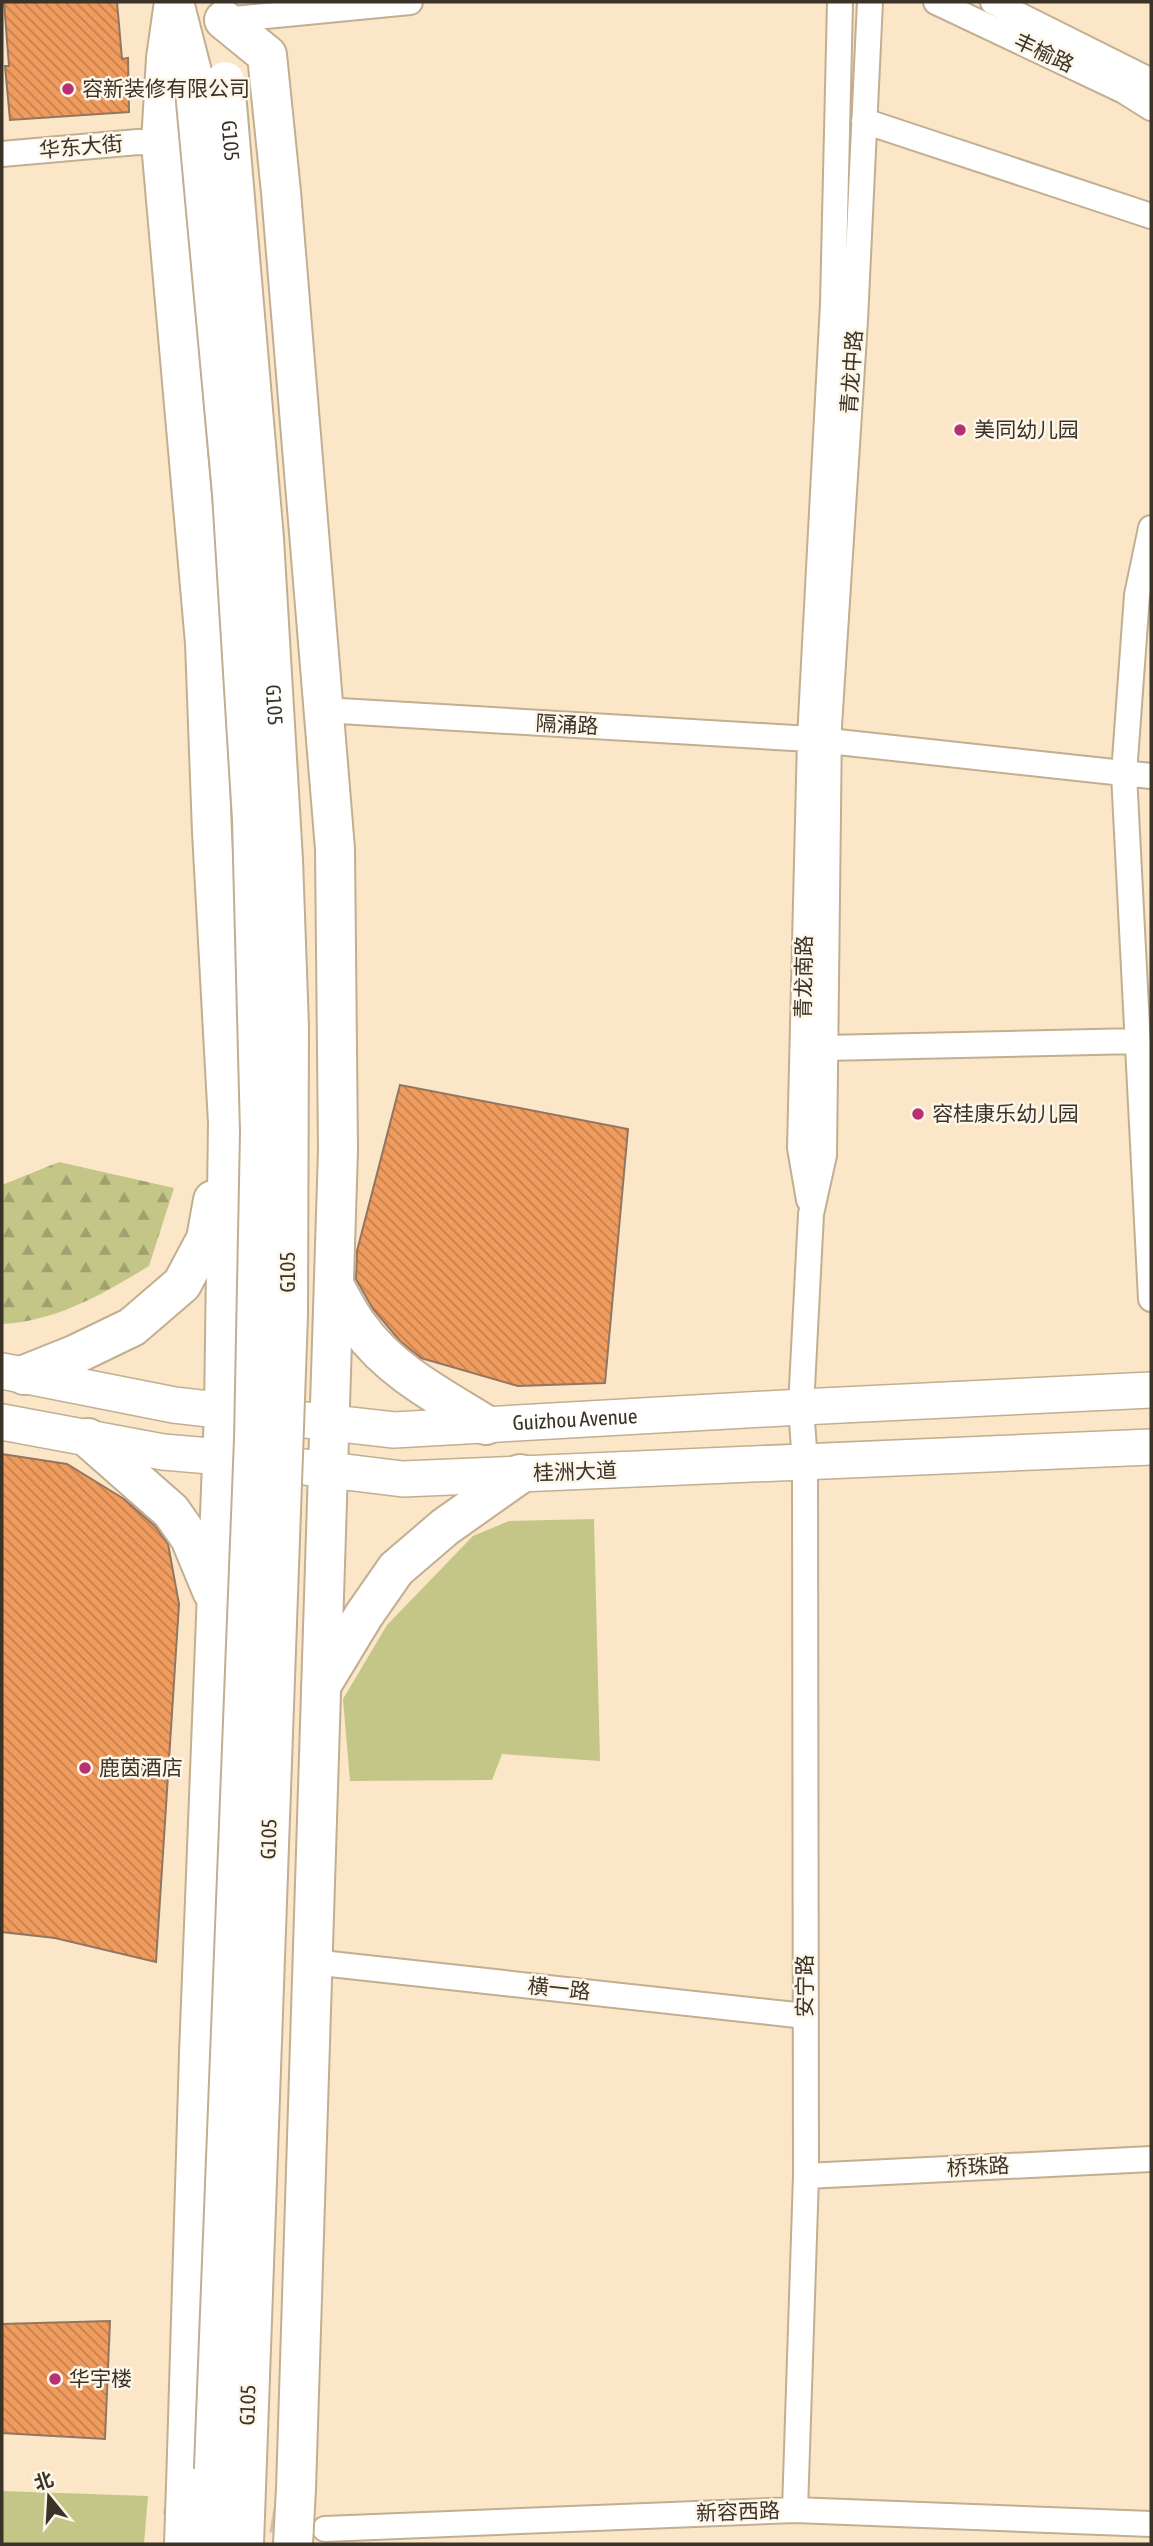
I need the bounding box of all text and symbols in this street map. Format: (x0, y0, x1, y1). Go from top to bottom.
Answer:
street label: 丰榆路 (1011, 28, 1078, 76)
place label: 容新装修有限公司 (82, 76, 250, 100)
marker: 容新装修有限公司 (60, 81, 76, 97)
street label: G105 (217, 119, 245, 162)
street label: 华东大街 (38, 130, 124, 162)
street label: 青龙中路 (836, 329, 866, 415)
place label: 美同幼儿园 (974, 417, 1079, 441)
marker: 美同幼儿园 (952, 422, 968, 438)
street label: G105 (262, 684, 288, 726)
street label: 隔涌路 (535, 710, 599, 738)
street label: 青龙南路 (790, 935, 816, 1019)
place label: 容桂康乐幼儿园 (932, 1101, 1079, 1125)
marker: 容桂康乐幼儿园 (910, 1106, 926, 1122)
street label: G105 (275, 1252, 299, 1292)
street label: Guizhou Avenue (512, 1403, 638, 1434)
street label: 桂洲大道 (533, 1458, 617, 1484)
place label: 鹿茵酒店 (99, 1755, 183, 1779)
marker: 鹿茵酒店 (77, 1760, 93, 1776)
street label: G105 (255, 1818, 281, 1860)
street label: 安宁路 (792, 1955, 816, 2018)
street label: 横一路 (527, 1973, 592, 2003)
street label: 桥珠路 (946, 2152, 1010, 2180)
place label: 华宇楼 (69, 2366, 132, 2390)
marker: 华宇楼 (47, 2371, 63, 2387)
street label: G105 (234, 2384, 260, 2426)
north arrow (14, 2462, 84, 2532)
text: 北 (31, 2467, 56, 2494)
street label: 新容西路 (696, 2498, 780, 2524)

